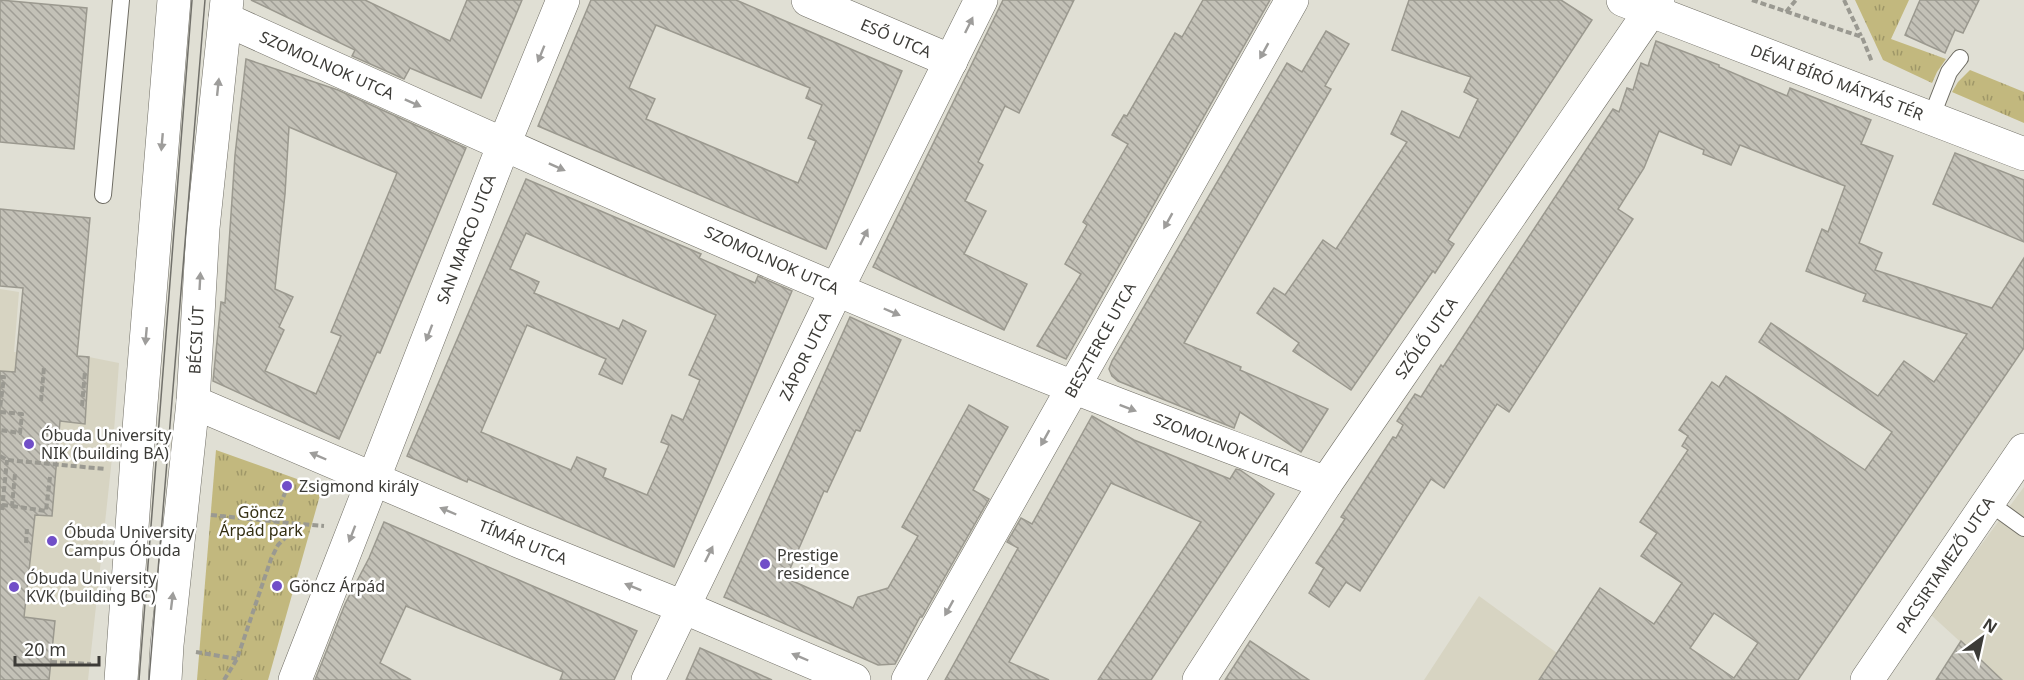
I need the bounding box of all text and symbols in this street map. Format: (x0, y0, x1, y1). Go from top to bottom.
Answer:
street label: ESŐ UTCA (857, 13, 936, 63)
one-way arrow (964, 16, 973, 33)
street label: SZOMOLNOK UTCA (256, 25, 398, 105)
street label: DÉVAI BÍRÓ MÁTYÁS TÉR (1747, 39, 1927, 125)
one-way arrow (1258, 43, 1269, 59)
one-way arrow (536, 45, 545, 63)
one-way arrow (213, 77, 223, 96)
one-way arrow (404, 98, 422, 108)
one-way arrow (157, 133, 167, 152)
one-way arrow (549, 162, 567, 172)
street label: SAN MARCO UTCA (431, 170, 501, 307)
one-way arrow (1163, 213, 1173, 230)
street label: SZOMOLNOK UTCA (701, 220, 843, 300)
one-way arrow (858, 228, 868, 246)
one-way arrow (195, 272, 205, 291)
street label: BESZTERCE UTCA (1059, 278, 1141, 402)
street label: SZŐLŐ UTCA (1390, 292, 1463, 383)
street label: BÉCSI ÚT (183, 305, 209, 375)
street label: ZÁPOR UTCA (774, 307, 836, 404)
one-way arrow (883, 307, 901, 317)
one-way arrow (424, 324, 434, 342)
one-way arrow (141, 327, 151, 346)
one-way arrow (1119, 404, 1137, 413)
street label: SZOMOLNOK UTCA (1150, 408, 1294, 481)
place label: Óbuda University NIK (building BA) (41, 424, 172, 464)
one-way arrow (1040, 430, 1050, 447)
marker: Óbuda University NIK (building BA) (22, 437, 36, 451)
one-way arrow (309, 451, 327, 460)
place label: Zsigmond király (299, 475, 419, 497)
marker: Zsigmond király (280, 479, 294, 493)
street label: PACSIRTAMEZŐ UTCA (1891, 492, 1999, 638)
park label: Göncz Árpád park (219, 501, 303, 541)
one-way arrow (439, 506, 457, 516)
street label: TÍMÁR UTCA (475, 514, 571, 570)
place label: Óbuda University Campus Óbuda (64, 521, 195, 561)
one-way arrow (346, 525, 356, 543)
marker: Óbuda University Campus Óbuda (45, 534, 59, 548)
place label: Prestige residence (777, 544, 850, 584)
one-way arrow (704, 546, 713, 563)
marker: Prestige residence (758, 557, 772, 571)
place label: Óbuda University KVK (building BC) (26, 567, 157, 607)
place label: Göncz Árpád (289, 575, 385, 597)
marker: Göncz Árpád (270, 579, 284, 593)
marker: Óbuda University KVK (building BC) (7, 580, 21, 594)
one-way arrow (624, 582, 642, 591)
one-way arrow (167, 591, 177, 610)
one-way arrow (944, 600, 954, 617)
north arrow (1952, 608, 2012, 668)
text: N (1979, 613, 2002, 638)
scale bar (15, 629, 99, 667)
text: 20 m (24, 637, 66, 661)
one-way arrow (791, 652, 809, 661)

